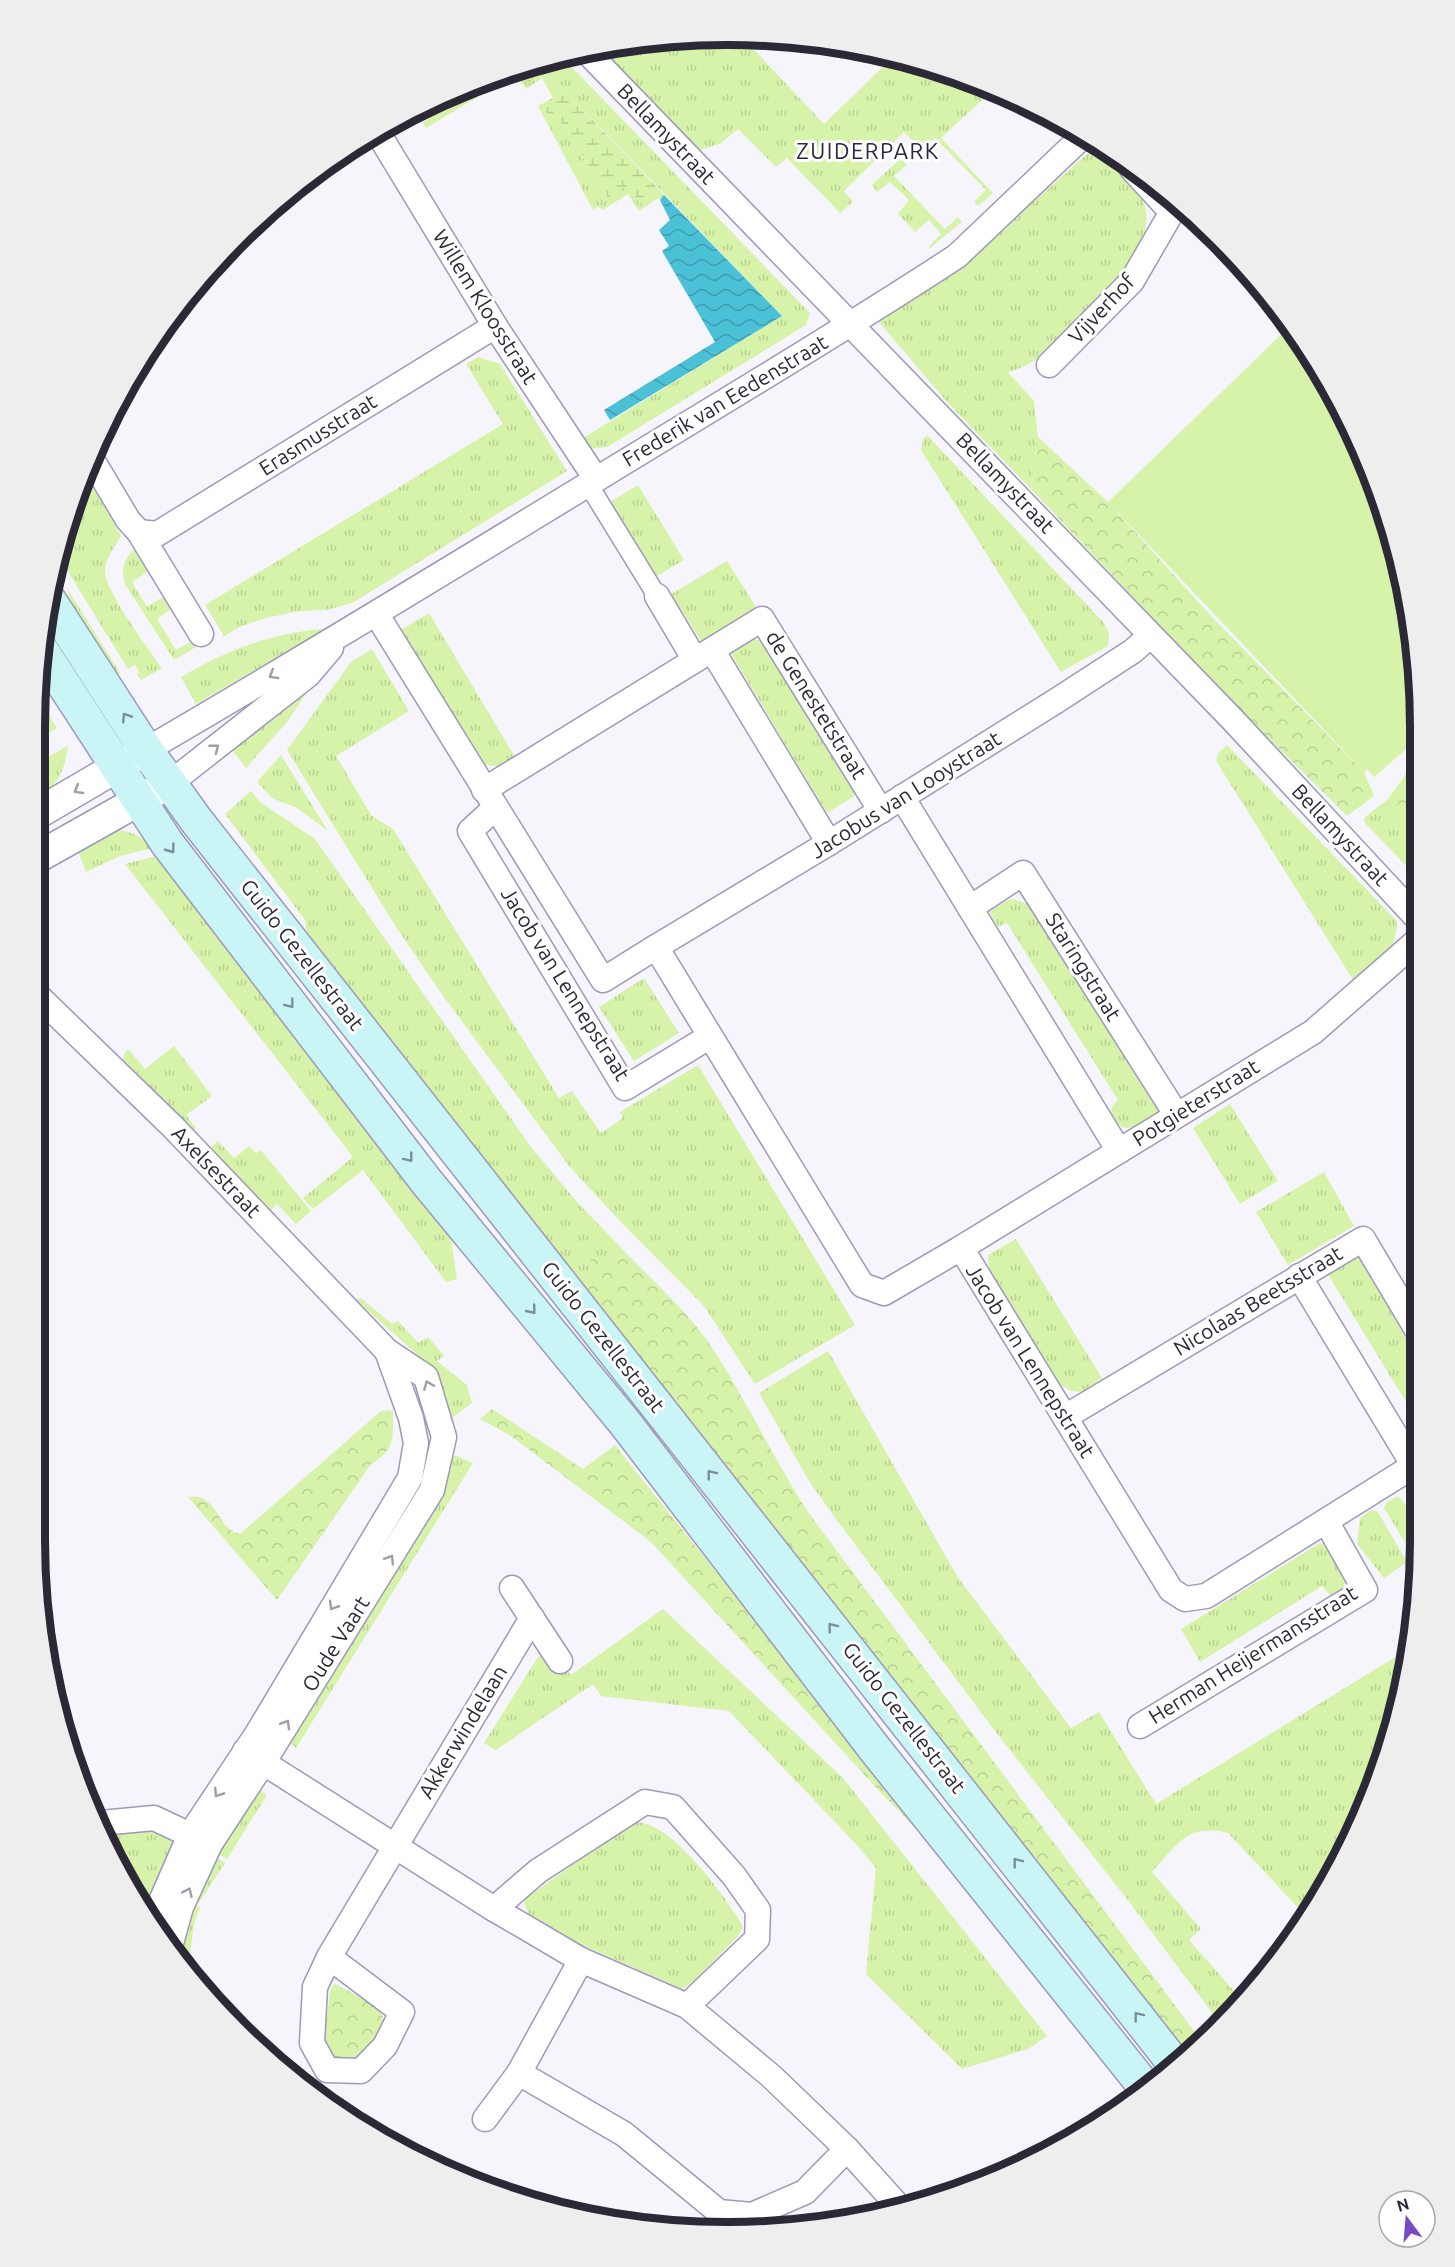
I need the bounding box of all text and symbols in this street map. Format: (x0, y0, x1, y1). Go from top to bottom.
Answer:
street label: Bellamystraat (613, 78, 721, 188)
district label: ZUIDERPARK (796, 138, 940, 163)
street label: Willem Kloosstraat (429, 225, 543, 388)
street label: Vijverhof (1063, 268, 1140, 348)
street label: Frederik van Eedenstraat (618, 329, 831, 471)
street label: Erasmusstraat (254, 388, 381, 480)
street label: Bellamystraat (952, 427, 1060, 537)
street label: de Genestetstraat (762, 626, 872, 783)
one-way arrow (269, 668, 280, 680)
one-way arrow (121, 713, 133, 723)
street label: Jacobus van Looystraat (806, 726, 1005, 863)
one-way arrow (208, 744, 219, 755)
street label: Bellamystraat (1288, 779, 1394, 890)
one-way arrow (74, 783, 84, 794)
one-way arrow (164, 842, 175, 853)
street label: Guido Gezellestraat (236, 874, 369, 1035)
street label: Jacob van Lennepstraat (496, 882, 635, 1085)
street label: Staringstraat (1041, 908, 1126, 1025)
one-way arrow (283, 997, 294, 1008)
street label: Potgieterstraat (1128, 1054, 1263, 1151)
street label: Axelsestraat (167, 1121, 266, 1222)
one-way arrow (401, 1152, 412, 1163)
street label: Nicolaas Beetsstraat (1169, 1240, 1346, 1360)
street label: Guido Gezellestraat (537, 1256, 670, 1417)
street label: Jacob van Lennepstraat (961, 1259, 1100, 1462)
one-way arrow (524, 1303, 535, 1314)
one-way arrow (423, 1381, 435, 1392)
one-way arrow (708, 1469, 719, 1480)
one-way arrow (382, 1554, 393, 1565)
street label: Herman Heijermansstraat (1144, 1580, 1361, 1728)
street label: Oude Vaart (296, 1591, 374, 1696)
one-way arrow (329, 1600, 341, 1610)
one-way arrow (828, 1623, 839, 1634)
street label: Guido Gezellestraat (838, 1637, 971, 1798)
street label: Akkerwindelaan (413, 1661, 511, 1802)
one-way arrow (279, 1720, 291, 1730)
one-way arrow (214, 1786, 225, 1797)
one-way arrow (1014, 1858, 1025, 1869)
one-way arrow (180, 1887, 192, 1898)
one-way arrow (1134, 2012, 1145, 2023)
north arrow (1377, 2189, 1437, 2249)
text: N (1395, 2194, 1411, 2215)

